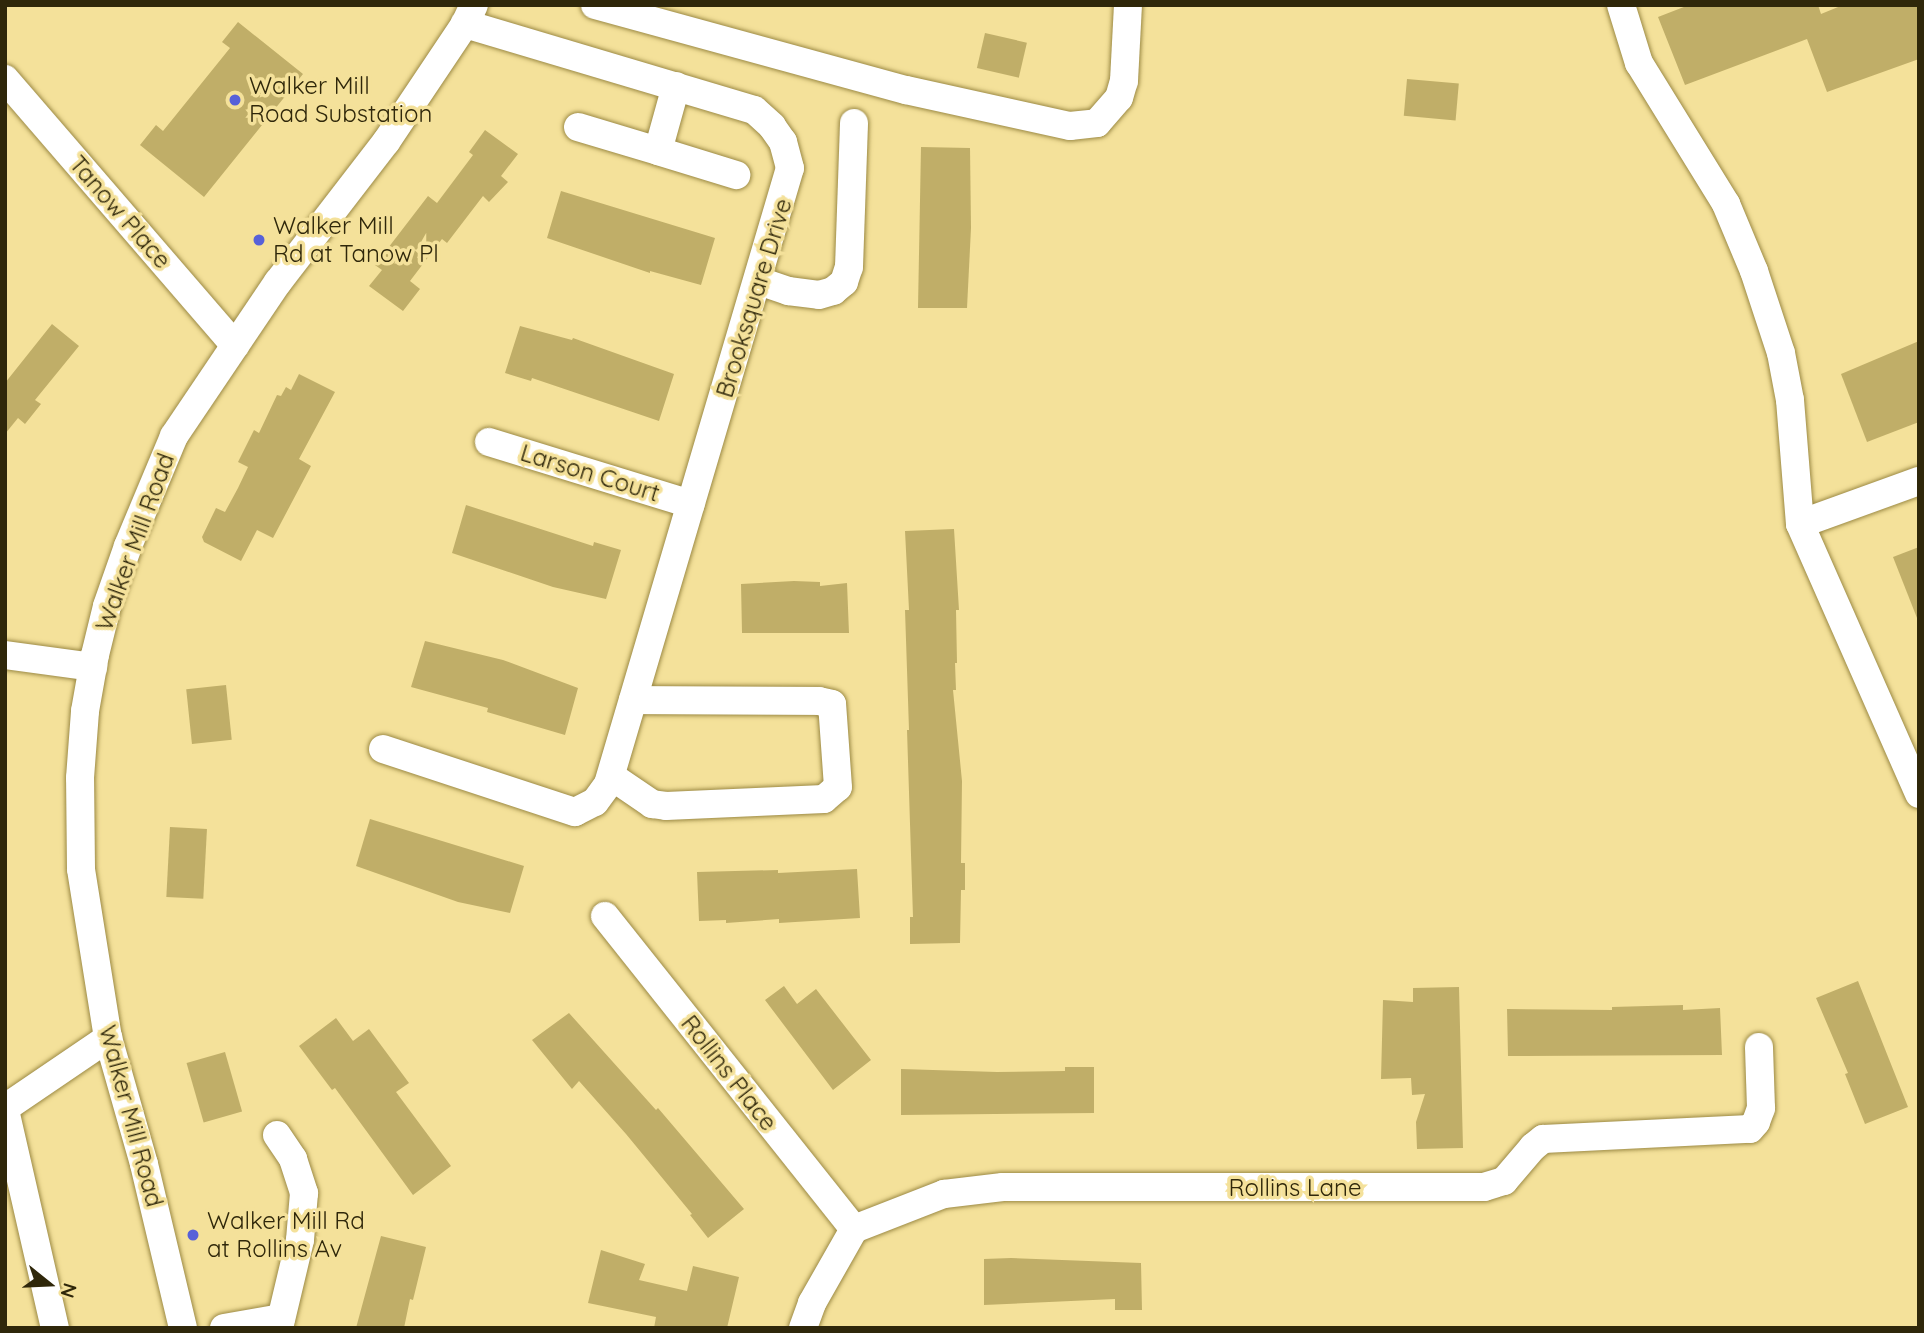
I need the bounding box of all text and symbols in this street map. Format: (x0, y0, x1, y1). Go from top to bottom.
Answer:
place label: Walker Mill Road Substation (249, 72, 432, 128)
marker: Walker Mill Road Substation (227, 92, 243, 108)
street label: Tanow Place (63, 150, 177, 274)
street label: Brooksquare Drive (710, 195, 798, 401)
place label: Walker Mill Rd at Tanow Pl (273, 212, 439, 268)
marker: Walker Mill Rd at Tanow Pl (251, 232, 267, 248)
street label: Larson Court (517, 438, 663, 508)
street label: Walker Mill Road (90, 449, 180, 635)
street label: Rollins Place (675, 1009, 783, 1137)
street label: Walker Mill Road (93, 1022, 169, 1210)
street label: Rollins Lane (1228, 1174, 1362, 1202)
place label: Walker Mill Rd at Rollins Av (207, 1207, 365, 1263)
marker: Walker Mill Rd at Rollins Av (185, 1227, 201, 1243)
north arrow (14, 1249, 84, 1319)
text: N (55, 1280, 83, 1301)

